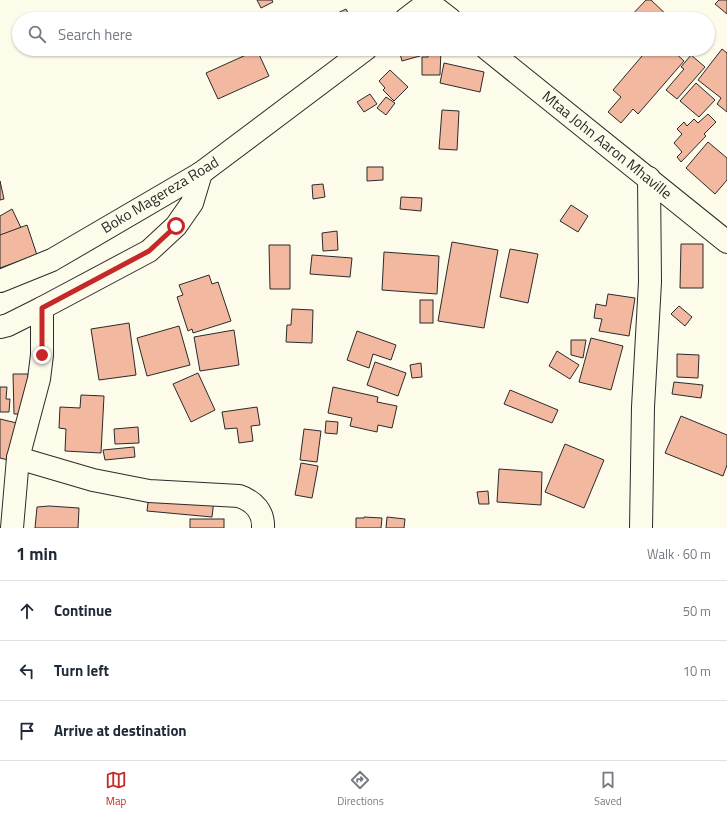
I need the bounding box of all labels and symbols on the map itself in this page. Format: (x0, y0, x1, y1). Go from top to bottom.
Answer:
street label: Mtaa John Aaron Mhaville (537, 85, 677, 204)
street label: Boko Magereza Road (97, 150, 223, 239)
route start (167, 217, 185, 235)
route end (33, 346, 51, 364)

